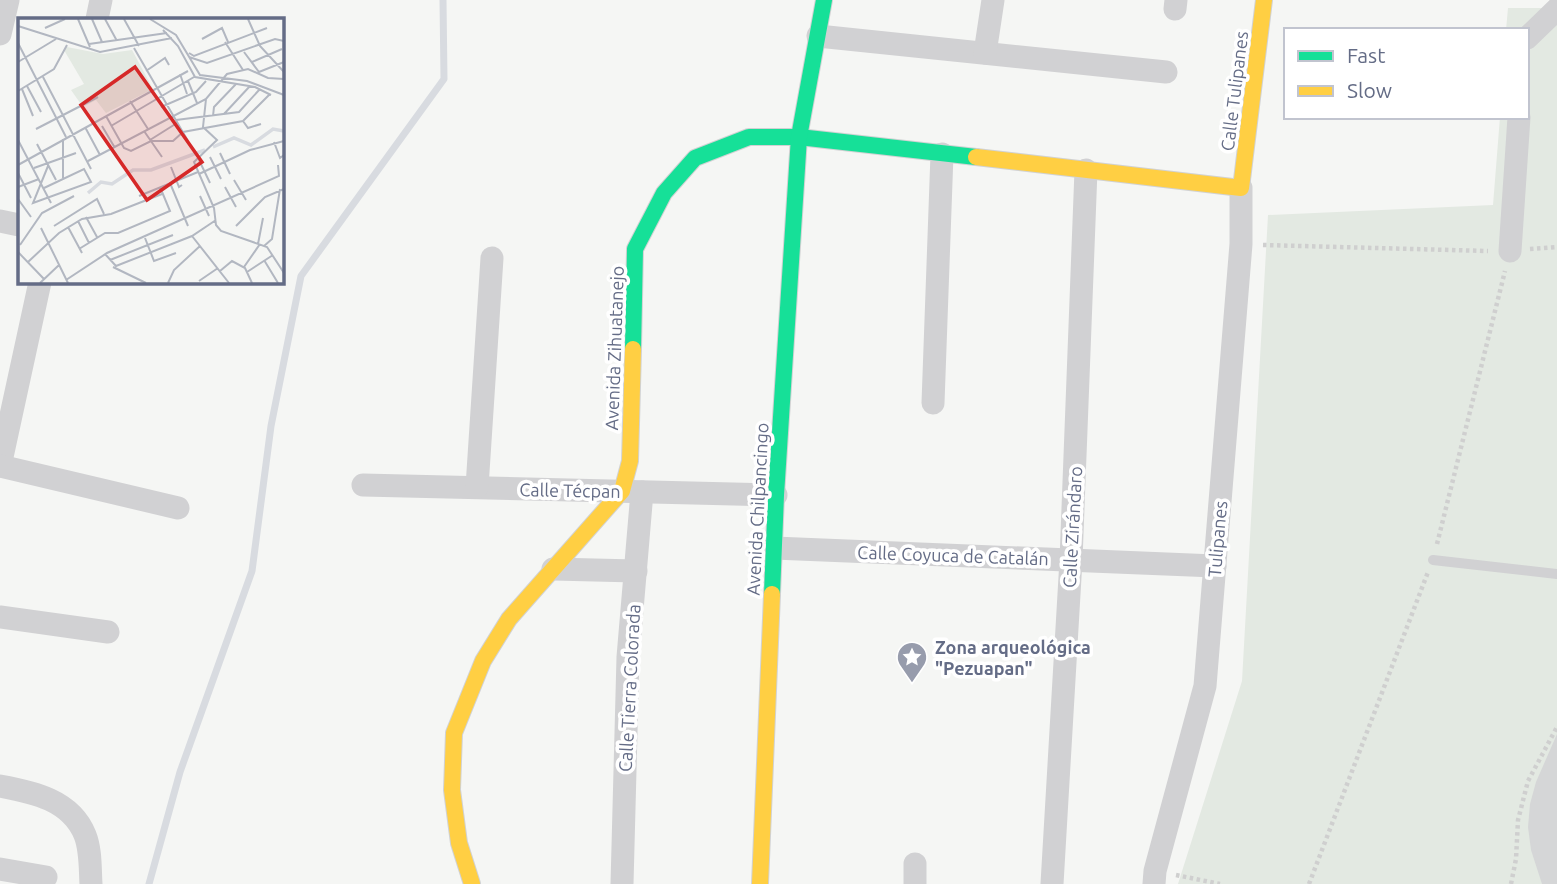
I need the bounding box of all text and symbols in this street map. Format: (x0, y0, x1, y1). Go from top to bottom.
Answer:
inset map (18, 18, 284, 284)
legend (1284, 28, 1529, 119)
street label: Calle Tulipanes (1217, 30, 1251, 152)
text: Fast (1347, 43, 1385, 67)
text: Slow (1347, 78, 1392, 102)
street label: Avenida Zihuatanejo (601, 265, 627, 431)
street label: Avenida Chilpancingo (742, 422, 772, 596)
street label: Calle Zirándaro (1059, 466, 1085, 588)
street label: Calle Técpan (519, 479, 621, 501)
street label: Tulipanes (1204, 500, 1230, 578)
street label: Calle Coyuca de Catalán (857, 542, 1049, 568)
street label: Calle Tierra Colorada (615, 604, 643, 772)
place label: Zona arqueológica "Pezuapan" (935, 637, 1091, 678)
place icon: Zona arqueológica "Pezuapan" (895, 640, 929, 684)

